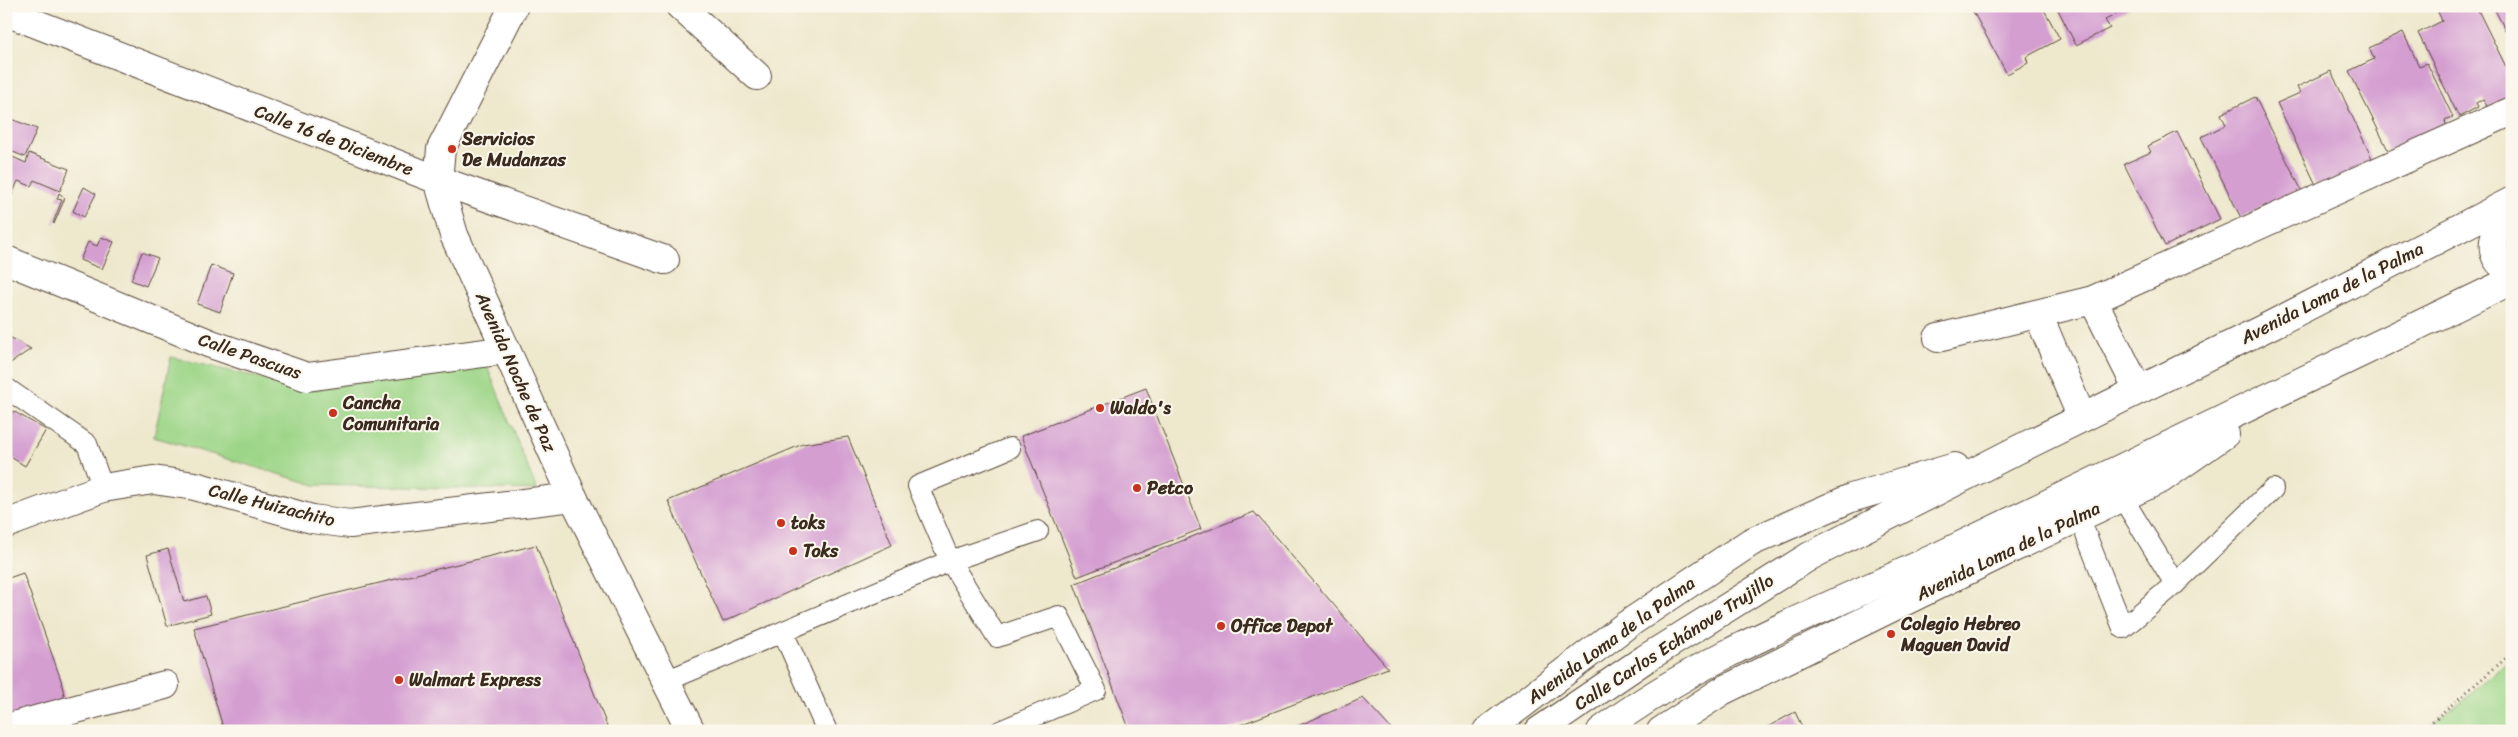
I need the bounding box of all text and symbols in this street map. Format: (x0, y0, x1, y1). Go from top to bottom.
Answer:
street label: Calle 16 de Diciembre (250, 95, 418, 185)
place label: Servicios De Mudanzas (461, 123, 567, 176)
marker: Servicios De Mudanzas (446, 143, 458, 155)
street label: Avenida Loma de la Palma (2234, 233, 2429, 354)
street label: Avenida Noche de Paz (466, 286, 566, 458)
street label: Calle Pascuas (194, 323, 307, 389)
place label: Cancha Comunitaria (342, 387, 440, 440)
place label: Waldo's (1110, 392, 1171, 424)
marker: Waldo's (1094, 402, 1106, 414)
marker: Cancha Comunitaria (327, 407, 339, 419)
place label: Petco (1147, 472, 1194, 504)
street label: Calle Huizachito (205, 474, 339, 536)
marker: Petco (1131, 482, 1143, 494)
street label: Avenida Loma de la Palma (1909, 492, 2106, 610)
place label: toks (791, 507, 826, 539)
marker: toks (775, 517, 787, 529)
place label: Toks (803, 535, 839, 567)
marker: Toks (787, 545, 799, 557)
street label: Calle Carlos Echánove Trujillo (1567, 565, 1781, 719)
street label: Avenida Loma de la Palma (1519, 568, 1702, 713)
place label: Colegio Hebreo Maguen David (1900, 608, 2021, 661)
place label: Office Depot (1231, 610, 1334, 642)
marker: Office Depot (1215, 620, 1227, 632)
marker: Colegio Hebreo Maguen David (1885, 628, 1897, 640)
place label: Walmart Express (409, 664, 541, 696)
marker: Walmart Express (393, 674, 405, 686)

